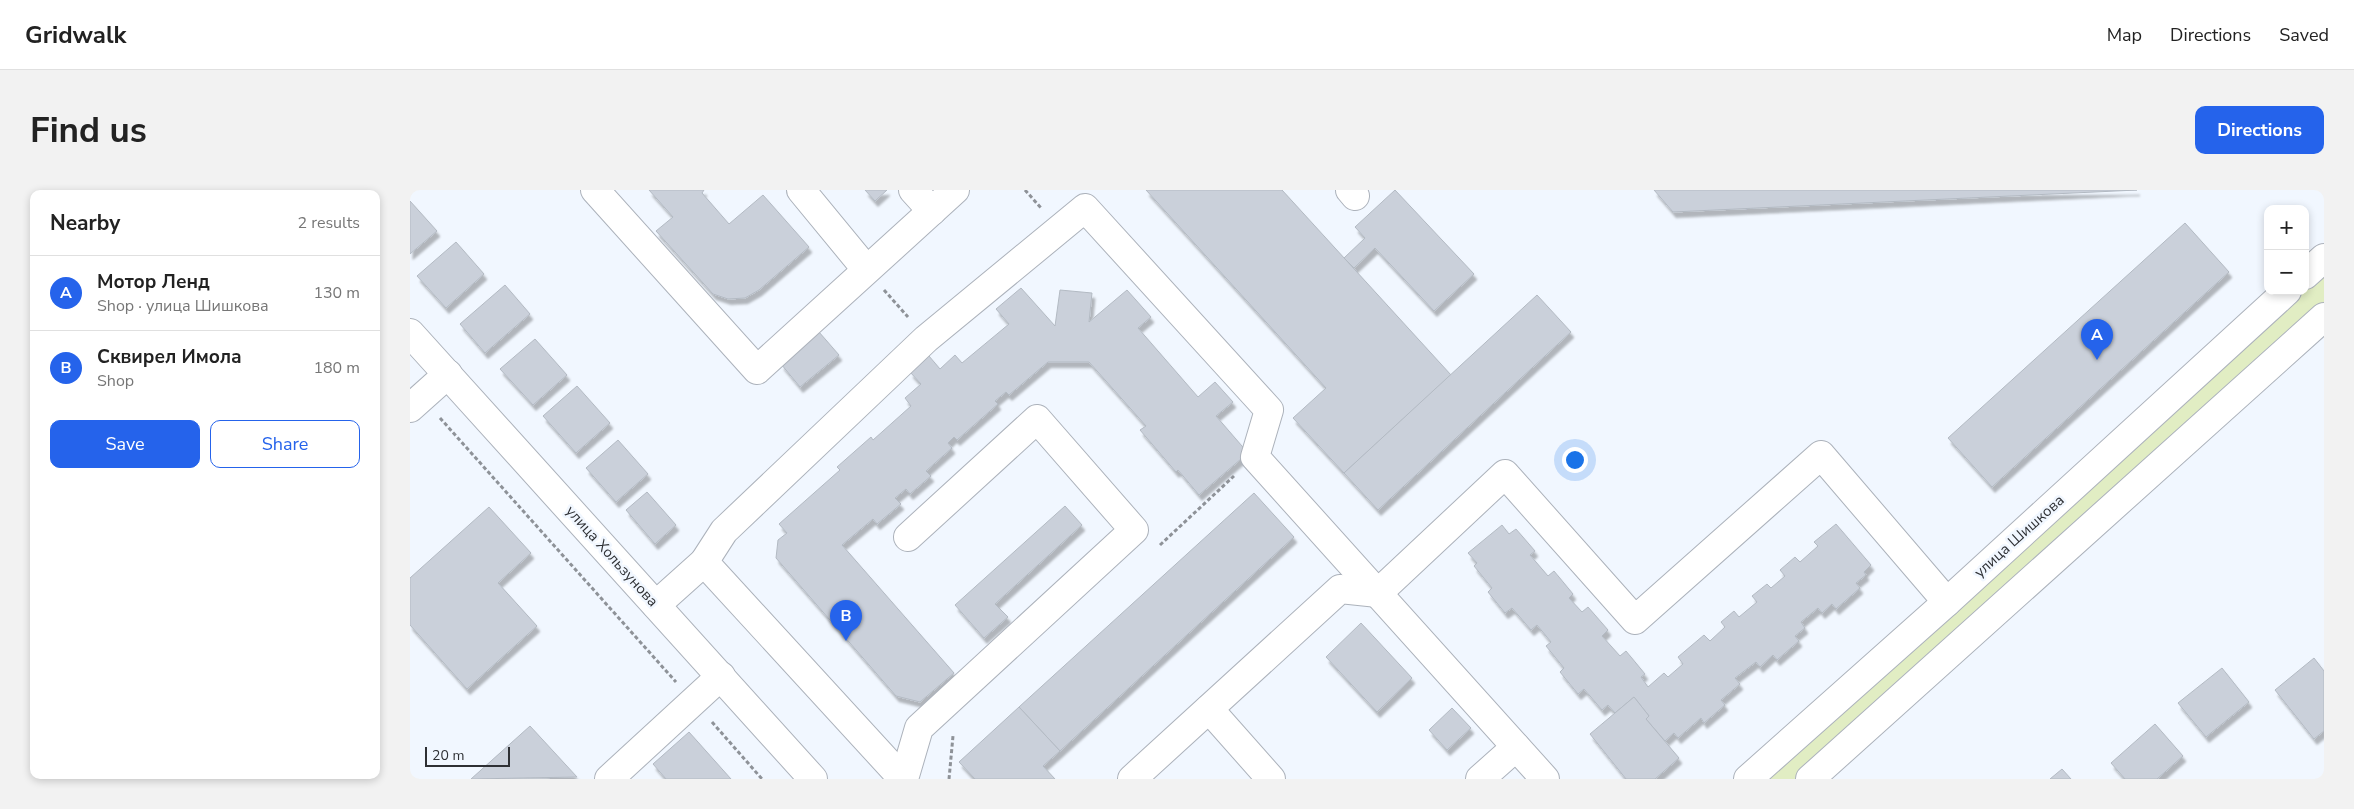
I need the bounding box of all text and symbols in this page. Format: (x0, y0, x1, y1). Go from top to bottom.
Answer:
text: Gridwalk (25, 19, 126, 51)
text: Map (2107, 23, 2142, 47)
text: Directions (2170, 23, 2251, 47)
text: Saved (2279, 23, 2329, 47)
button: Directions (2195, 106, 2324, 154)
text: Find us (30, 107, 147, 154)
map controls (2264, 205, 2309, 295)
button: + (2264, 205, 2309, 250)
text: Nearby (50, 209, 120, 237)
text: 2 results (298, 212, 360, 234)
button: − (2264, 250, 2309, 295)
text: Мотор Ленд (97, 269, 210, 295)
text: A (60, 282, 72, 304)
text: 130 m (313, 282, 360, 304)
text: Shop · улица Шишкова (97, 295, 269, 317)
pin: A (2081, 319, 2113, 360)
text: Сквирел Имола (97, 344, 242, 370)
text: B (60, 357, 72, 379)
text: 180 m (313, 357, 360, 379)
text: Shop (97, 370, 134, 392)
button: Save (50, 420, 200, 468)
button: Share (210, 420, 360, 468)
your location (1562, 447, 1588, 473)
street label: улица Шишкова (1970, 490, 2068, 582)
street label: улица Хользунова (561, 501, 663, 611)
pin: B (830, 600, 862, 641)
scale bar (425, 744, 510, 767)
text: 20 m (432, 746, 464, 765)

